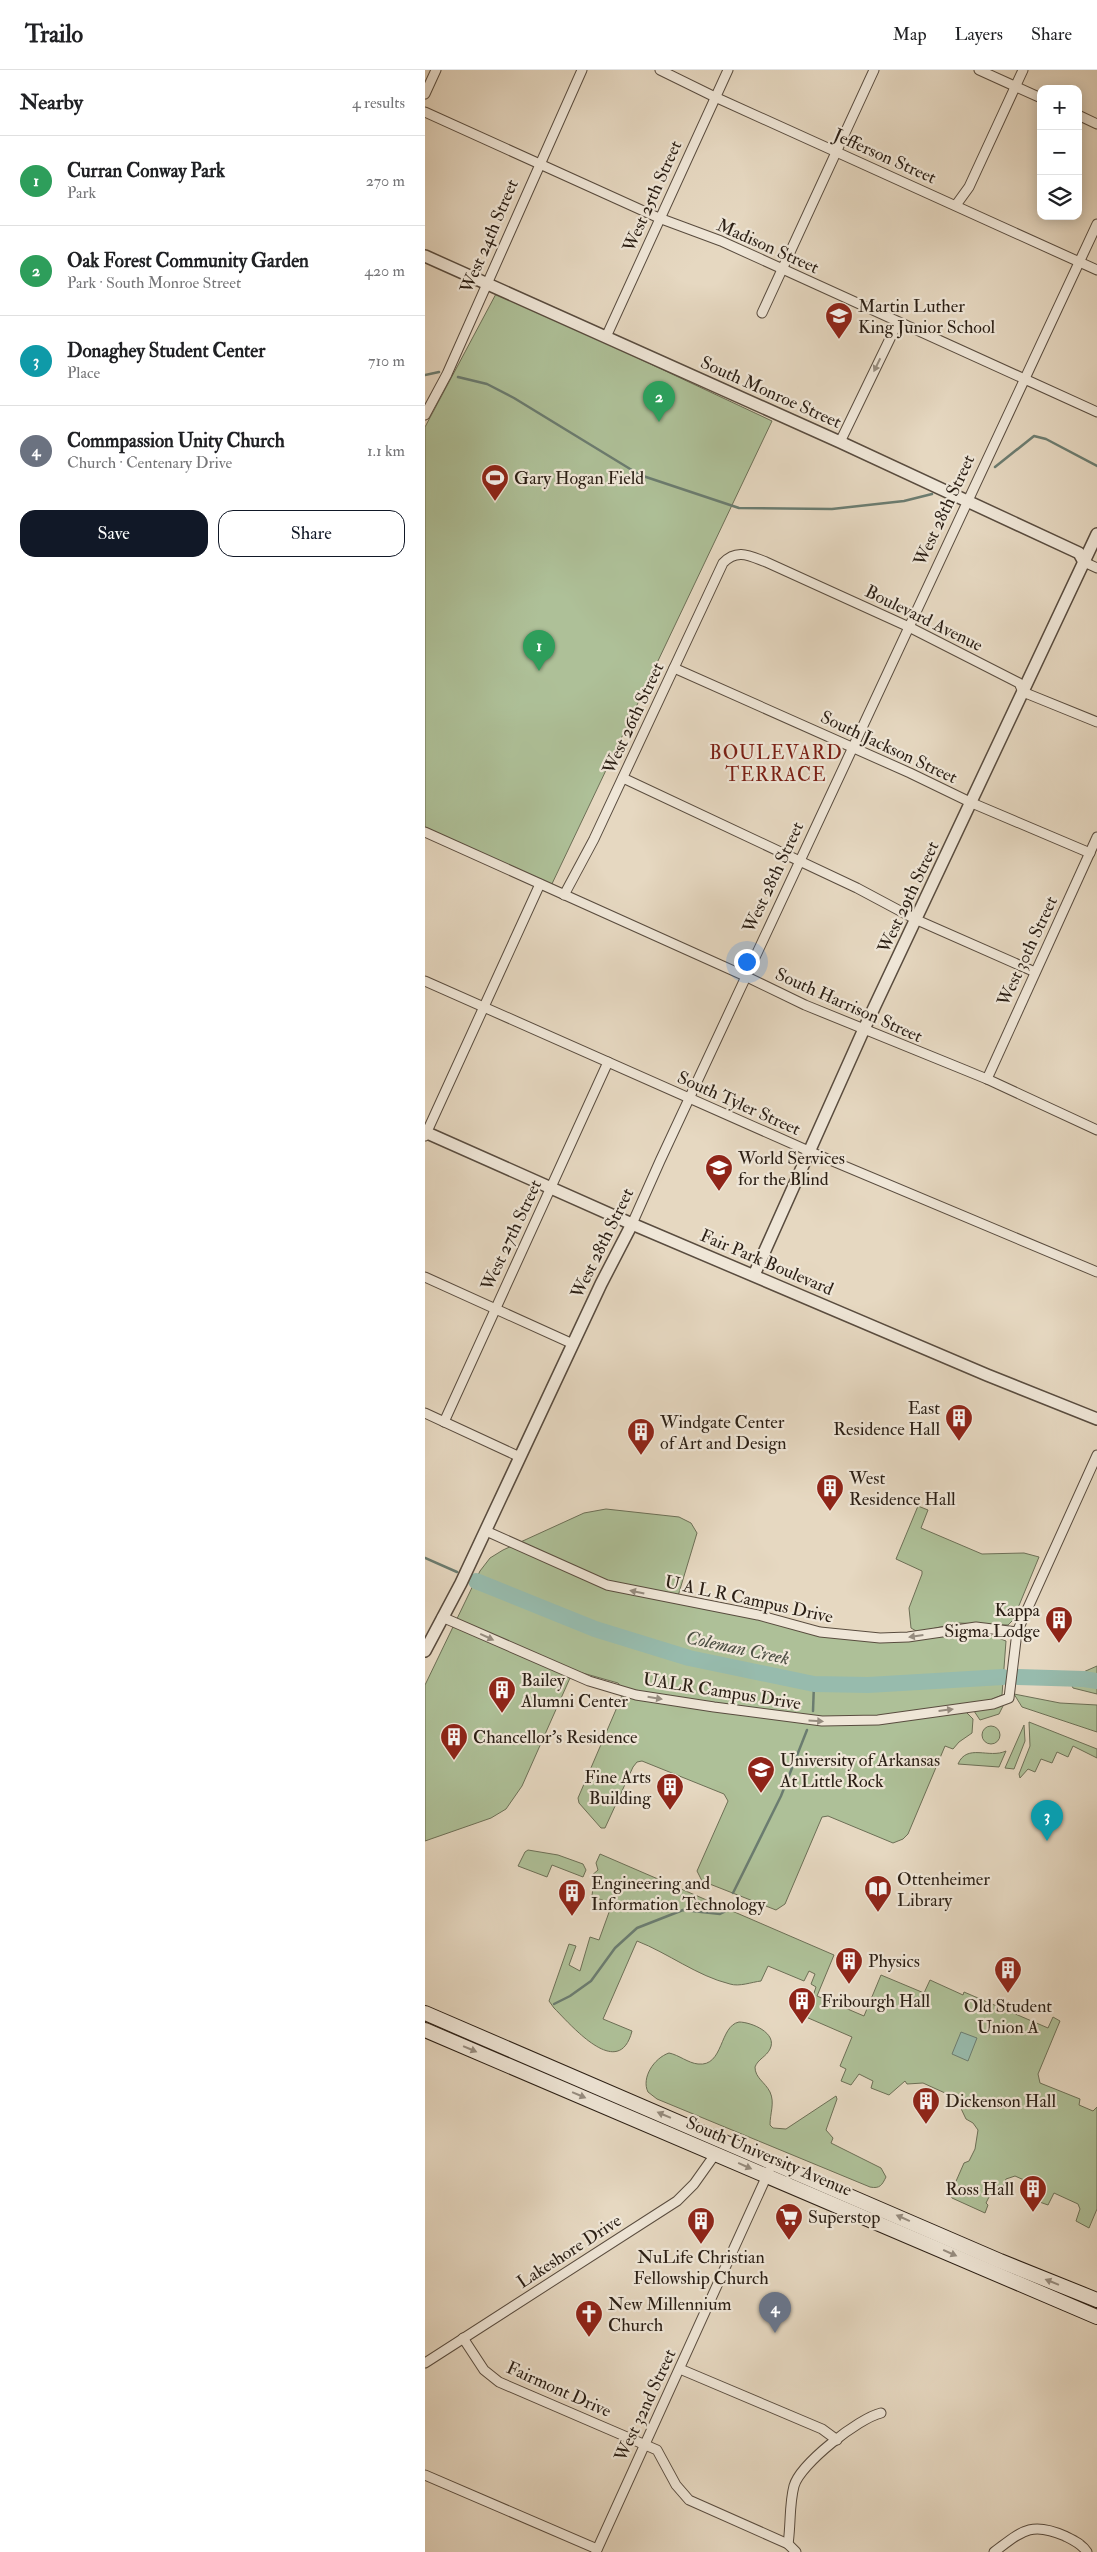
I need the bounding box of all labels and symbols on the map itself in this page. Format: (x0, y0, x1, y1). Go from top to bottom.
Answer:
street label: Jefferson Street (829, 123, 940, 189)
street label: West 25th Street (617, 137, 687, 256)
street label: West 24th Street (455, 176, 524, 297)
street label: Madison Street (713, 214, 823, 279)
place label: Martin Luther King Junior School (858, 295, 996, 339)
school or university icon: Martin Luther King Junior School (824, 301, 854, 340)
street label: South Monroe Street (697, 351, 845, 434)
one-way arrow (872, 358, 881, 373)
pin: 2 (643, 381, 675, 422)
street label: West 28th Street (908, 451, 980, 570)
sports icon: Gary Hogan Field (480, 463, 510, 502)
place label: Gary Hogan Field (514, 467, 644, 490)
street label: Boulevard Avenue (861, 580, 987, 657)
pin: 1 (523, 630, 555, 671)
street label: West 26th Street (597, 659, 669, 779)
street label: South Jackson Street (817, 706, 961, 789)
district label: BOULEVARD TERRACE (709, 741, 843, 787)
street label: West 28th Street (737, 818, 809, 937)
street label: West 29th Street (872, 837, 944, 958)
street label: West 30th Street (992, 892, 1063, 1011)
your location (734, 949, 760, 975)
street label: South Harrison Street (772, 963, 926, 1048)
street label: South Tyler Street (674, 1066, 804, 1141)
place label: World Services for the Blind (737, 1147, 845, 1191)
school or university icon: World Services for the Blind (704, 1153, 734, 1192)
street label: West 27th Street (475, 1176, 547, 1295)
street label: West 28th Street (565, 1184, 639, 1303)
street label: Fair Park Boulevard (697, 1224, 837, 1301)
place label: East Residence Hall (833, 1397, 940, 1441)
building icon: East Residence Hall (944, 1403, 974, 1442)
place label: Windgate Center of Art and Design (659, 1411, 787, 1455)
building icon: Windgate Center of Art and Design (626, 1417, 656, 1456)
place label: West Residence Hall (848, 1467, 956, 1511)
building icon: West Residence Hall (815, 1473, 845, 1512)
street label: U A L R Campus Drive (663, 1570, 836, 1629)
one-way arrow (628, 1587, 644, 1595)
place label: Kappa Sigma Lodge (944, 1599, 1041, 1643)
building icon: Kappa Sigma Lodge (1044, 1605, 1074, 1644)
water label: Coleman Creek (684, 1625, 792, 1671)
one-way arrow (908, 1632, 924, 1640)
one-way arrow (480, 1633, 494, 1641)
street label: UALR Campus Drive (641, 1668, 803, 1715)
place label: Bailey Alumni Center (520, 1669, 628, 1713)
building icon: Bailey Alumni Center (487, 1675, 517, 1714)
one-way arrow (648, 1694, 664, 1702)
one-way arrow (938, 1706, 954, 1714)
one-way arrow (809, 1717, 825, 1725)
building icon: Chancellor's Residence (439, 1722, 469, 1761)
place label: Chancellor's Residence (473, 1726, 638, 1749)
place label: University of Arkansas At Little Rock (779, 1749, 940, 1793)
school or university icon: University of Arkansas At Little Rock (746, 1755, 776, 1794)
place label: Fine Arts Building (584, 1766, 652, 1810)
building icon: Fine Arts Building (655, 1772, 685, 1811)
pin: 3 (1031, 1800, 1063, 1841)
place label: Ottenheimer Library (897, 1868, 990, 1912)
place label: Engineering and Information Technology (591, 1872, 767, 1916)
library icon: Ottenheimer Library (863, 1874, 893, 1913)
building icon: Engineering and Information Technology (557, 1878, 587, 1917)
building icon: Physics (834, 1946, 864, 1985)
place label: Physics (868, 1950, 920, 1973)
building icon: Old Student Union A (993, 1955, 1023, 1994)
building icon: Fribourgh Hall (787, 1986, 817, 2025)
place label: Fribourgh Hall (821, 1990, 931, 2013)
place label: Old Student Union A (964, 1995, 1052, 2039)
one-way arrow (463, 2045, 477, 2053)
building icon: Dickenson Hall (911, 2086, 941, 2125)
place label: Dickenson Hall (945, 2090, 1056, 2113)
one-way arrow (572, 2092, 586, 2100)
one-way arrow (657, 2110, 671, 2118)
street label: South University Avenue (682, 2111, 856, 2202)
one-way arrow (738, 2162, 752, 2170)
building icon: Ross Hall (1018, 2174, 1048, 2213)
place label: Ross Hall (945, 2178, 1014, 2201)
supermarket icon: Superstop (774, 2202, 804, 2241)
building icon: NuLife Christian Fellowship Church (686, 2206, 716, 2245)
place label: Superstop (808, 2206, 880, 2229)
street label: Lakeshore Drive (513, 2209, 626, 2294)
one-way arrow (896, 2213, 910, 2221)
place label: NuLife Christian Fellowship Church (633, 2246, 769, 2290)
one-way arrow (943, 2250, 957, 2258)
one-way arrow (1044, 2278, 1059, 2286)
pin: 4 (759, 2292, 791, 2333)
place label: New Millennium Church (608, 2293, 732, 2337)
church icon: New Millennium Church (574, 2299, 604, 2338)
street label: West 32nd Street (609, 2345, 682, 2466)
street label: Fairmont Drive (503, 2356, 615, 2423)

